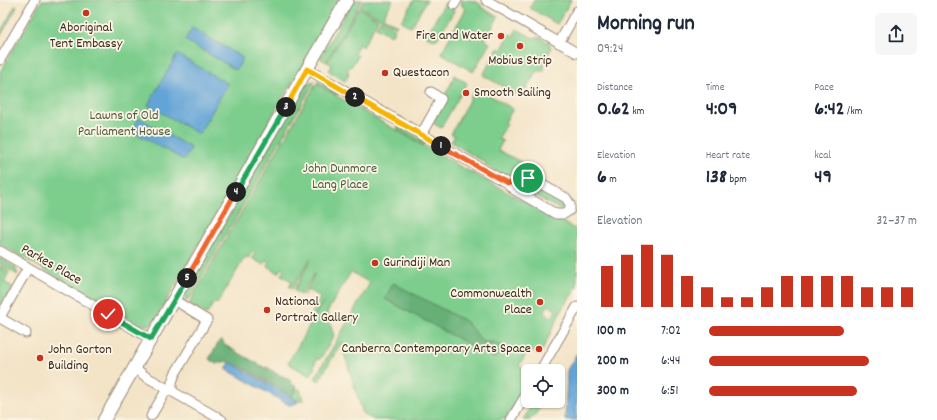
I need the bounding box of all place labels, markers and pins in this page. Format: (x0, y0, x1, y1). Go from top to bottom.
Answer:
marker: Aboriginal Tent Embassy (81, 8, 91, 18)
place label: Aboriginal Tent Embassy (50, 18, 123, 54)
place label: Fire and Water (416, 26, 494, 46)
marker: Fire and Water (496, 31, 506, 41)
marker: Mobius Strip (515, 41, 525, 51)
place label: Mobius Strip (488, 51, 552, 71)
place label: Questacon (393, 63, 449, 83)
marker: Questacon (380, 68, 390, 78)
place label: Smooth Sailing (474, 83, 551, 103)
pin: 2 (345, 87, 365, 107)
marker: Smooth Sailing (461, 88, 471, 98)
pin: 3 (276, 97, 296, 117)
pin: 1 (431, 136, 451, 156)
pin (511, 161, 545, 195)
pin: 4 (226, 182, 246, 202)
place label: Gurindiji Man (383, 253, 450, 273)
marker: Gurindiji Man (370, 258, 380, 268)
pin: 5 (177, 268, 197, 288)
place label: Commonwealth Place (450, 284, 532, 320)
place label: National Portrait Gallery (275, 292, 358, 328)
pin (91, 297, 125, 331)
marker: Commonwealth Place (535, 297, 545, 307)
marker: National Portrait Gallery (262, 305, 272, 315)
place label: Canberra Contemporary Arts Space (342, 339, 531, 359)
place label: John Gorton Building (48, 340, 112, 376)
marker: Canberra Contemporary Arts Space (534, 344, 544, 354)
marker: John Gorton Building (35, 353, 45, 363)

